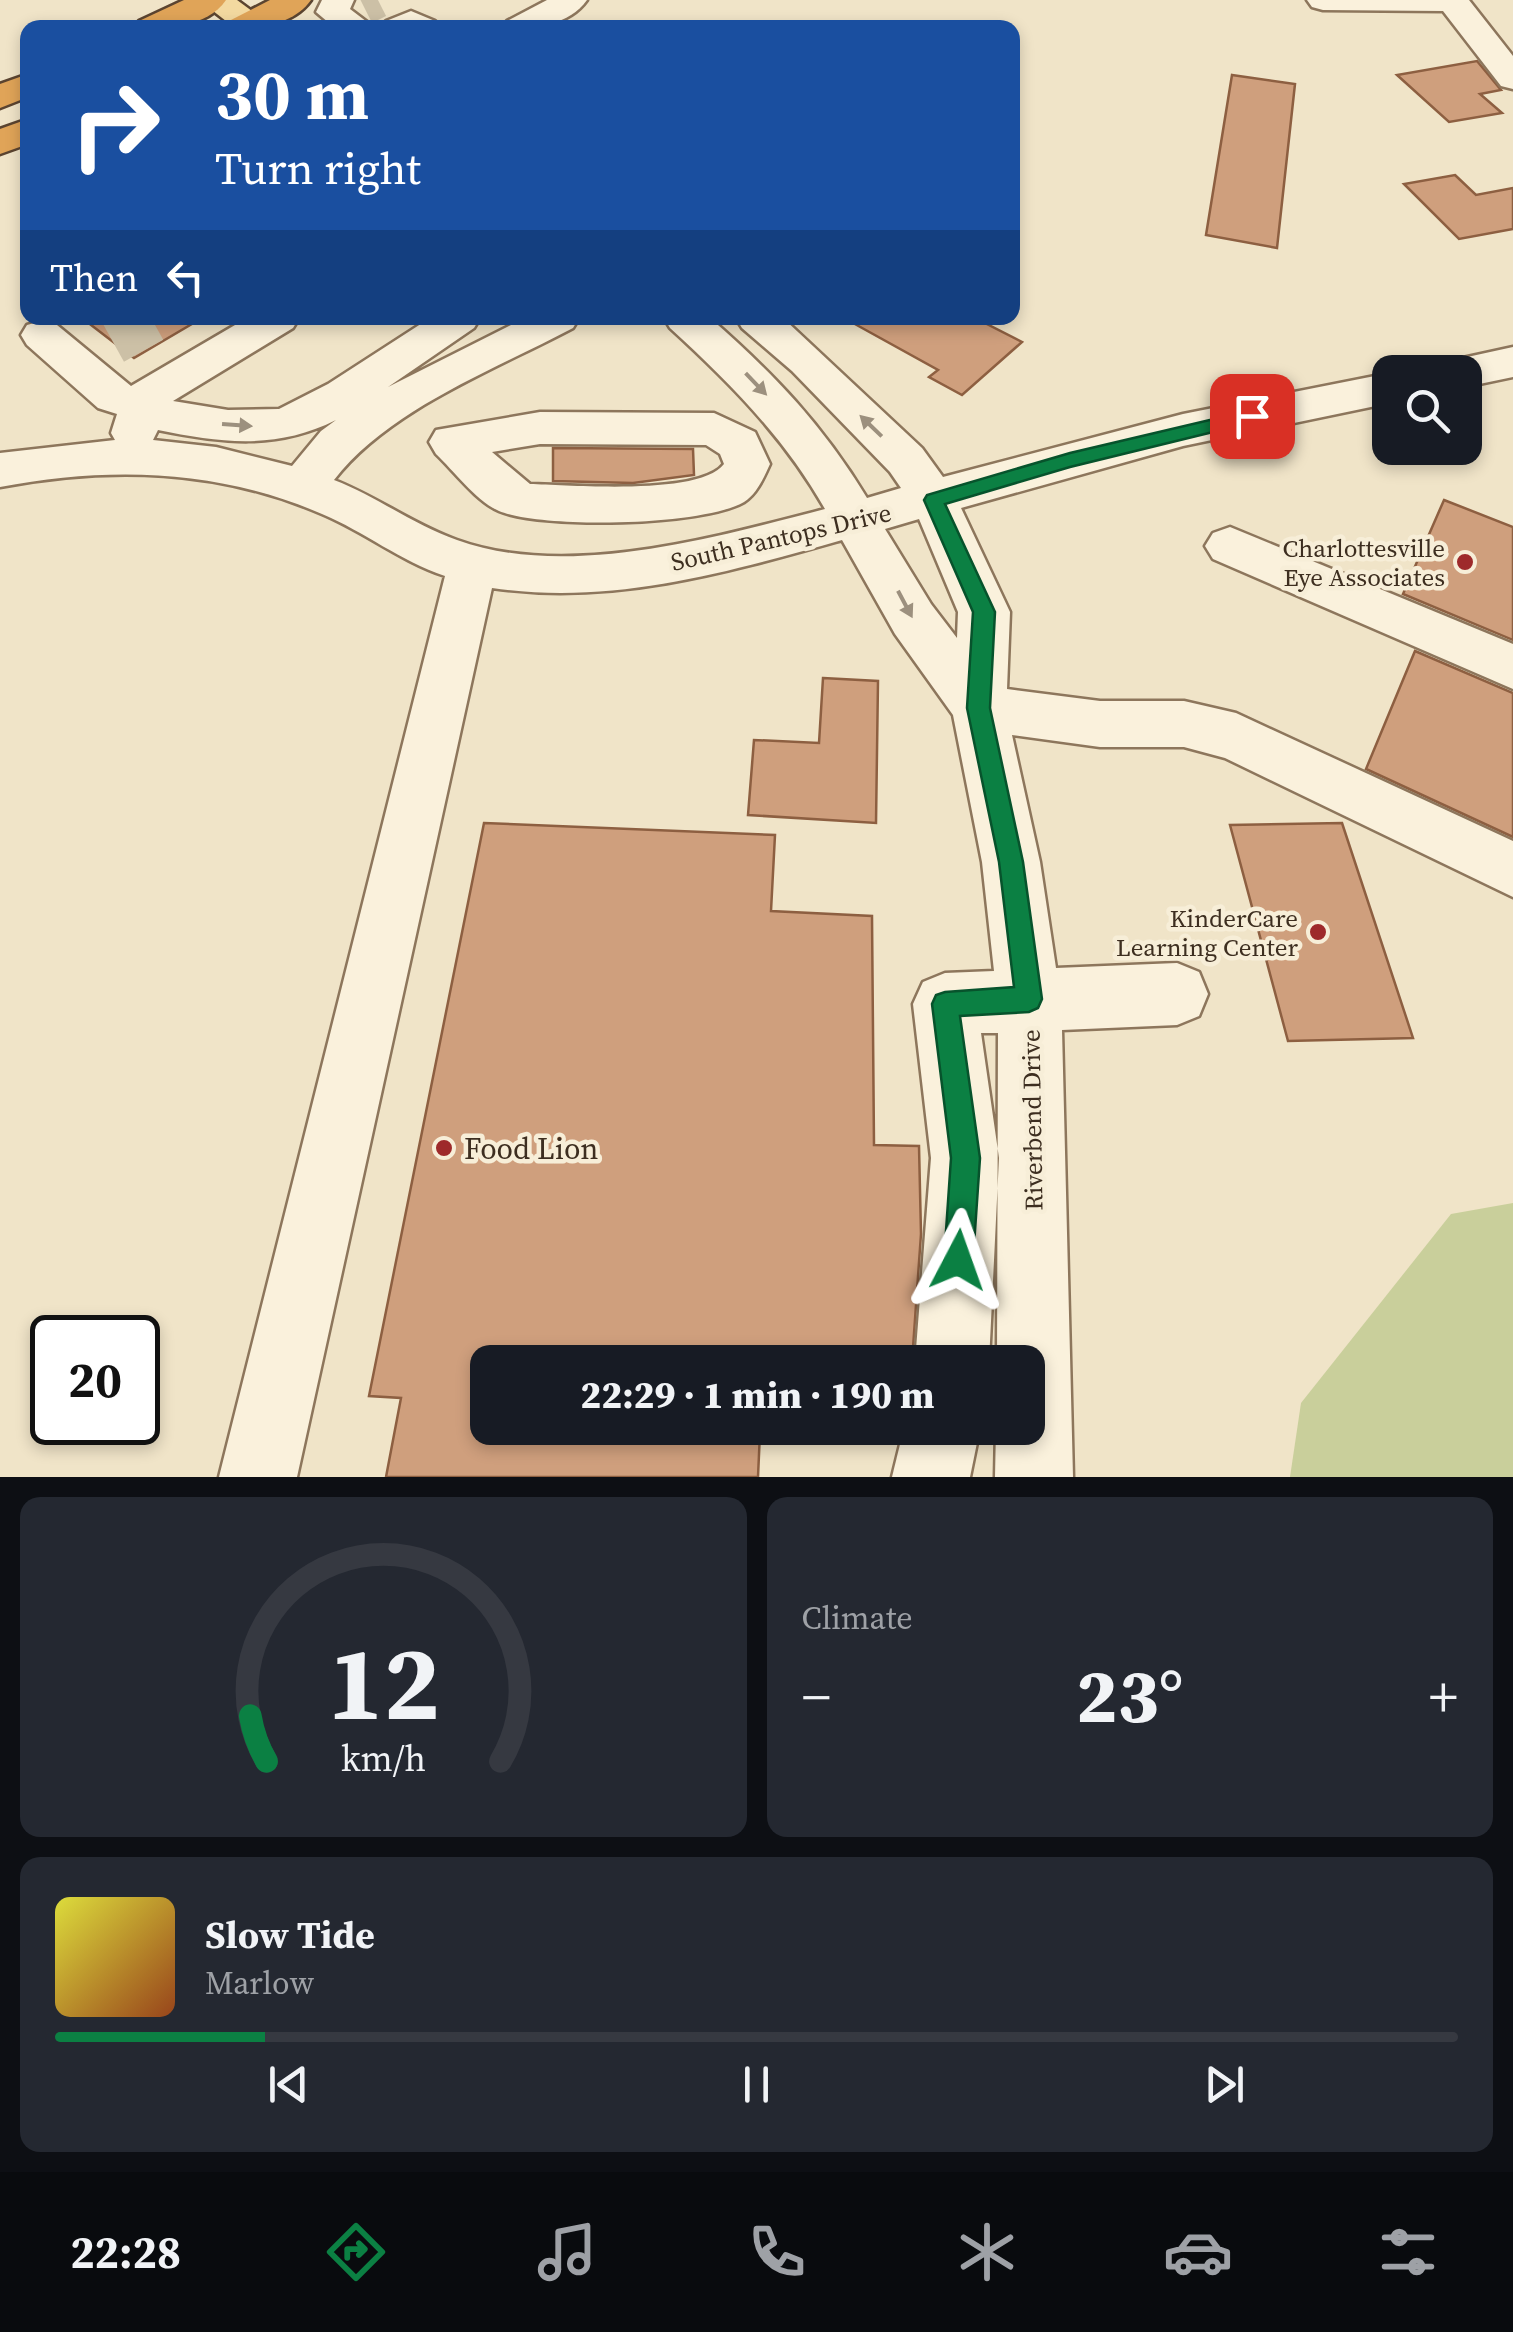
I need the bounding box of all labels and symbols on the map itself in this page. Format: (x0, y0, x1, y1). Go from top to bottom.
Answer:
one-way arrow (744, 371, 768, 395)
pin (1210, 374, 1295, 459)
one-way arrow (860, 415, 884, 438)
one-way arrow (222, 418, 254, 434)
street label: South Pantops Drive (667, 495, 895, 579)
place label: Charlottesville Eye Associates (1283, 531, 1445, 594)
marker: Charlottesville Eye Associates (1454, 551, 1476, 573)
one-way arrow (896, 589, 913, 618)
place label: KinderCare Learning Center (1116, 901, 1298, 964)
marker: KinderCare Learning Center (1307, 921, 1329, 943)
street label: Riverbend Drive (1013, 1029, 1051, 1211)
place label: Food Lion (464, 1128, 599, 1169)
marker: Food Lion (433, 1137, 455, 1159)
position arrow (906, 1208, 1010, 1312)
speed limit sign: 20 (30, 1315, 160, 1445)

